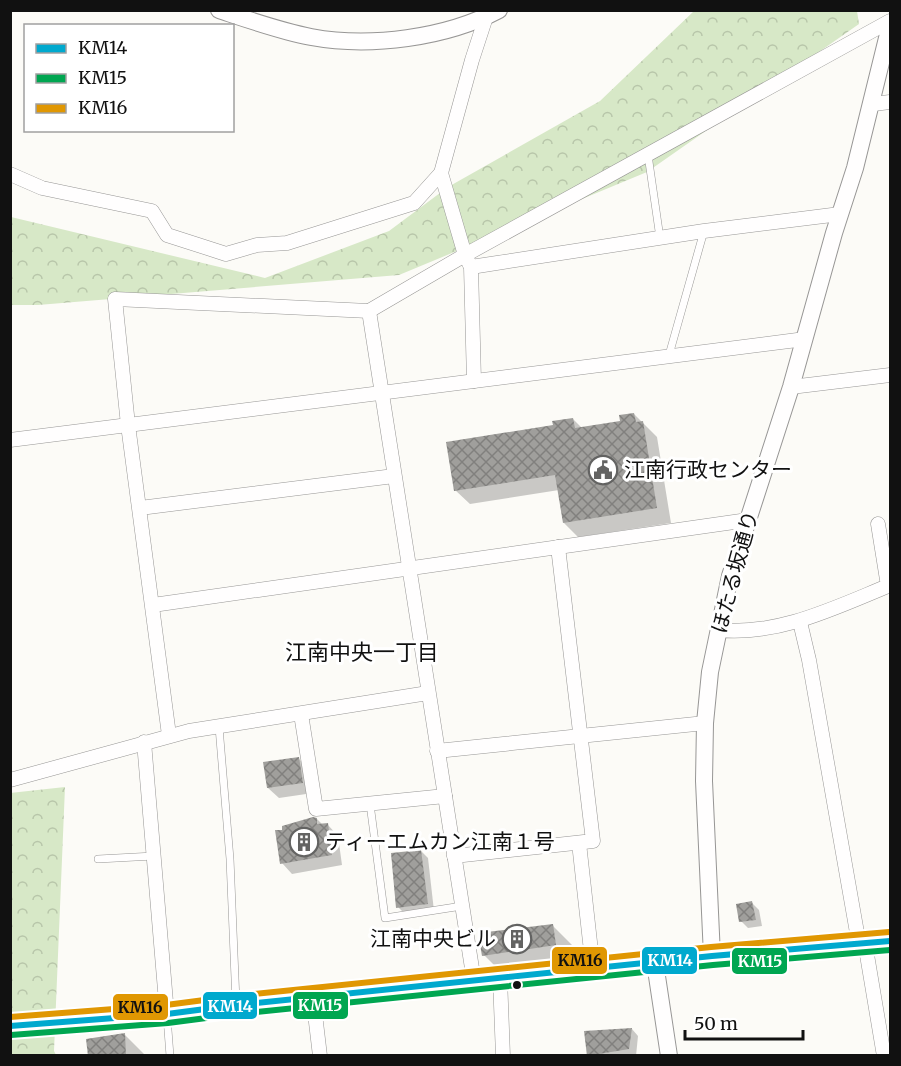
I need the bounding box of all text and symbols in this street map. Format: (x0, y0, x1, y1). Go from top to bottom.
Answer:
legend (24, 24, 234, 132)
text: KM14 (78, 36, 127, 59)
text: KM15 (78, 66, 127, 89)
text: KM16 (78, 96, 127, 119)
public building icon: 江南行政センター (587, 454, 619, 486)
place label: 江南行政センター (624, 456, 792, 483)
street label: ほたる坂通り (705, 508, 764, 636)
district label: 江南中央一丁目 (285, 638, 439, 666)
building icon: ティーエムカン江南１号 (288, 826, 320, 858)
place label: ティーエムカン江南１号 (325, 828, 555, 855)
building icon: 江南中央ビル (501, 923, 533, 955)
place label: 江南中央ビル (370, 925, 496, 952)
line badge: KM16 (551, 946, 608, 975)
line badge: KM14 (641, 946, 698, 975)
line badge: KM15 (731, 947, 788, 975)
text: KM16 (557, 950, 603, 970)
text: KM14 (647, 950, 693, 970)
text: KM15 (738, 951, 782, 971)
unlabelled marker (511, 979, 523, 991)
line badge: KM14 (202, 991, 258, 1020)
line badge: KM15 (292, 991, 349, 1020)
line badge: KM16 (112, 993, 169, 1021)
text: KM15 (298, 995, 342, 1015)
text: KM14 (207, 996, 253, 1016)
text: KM16 (117, 997, 163, 1017)
scale bar (685, 1003, 804, 1041)
text: 50 m (694, 1012, 738, 1035)

